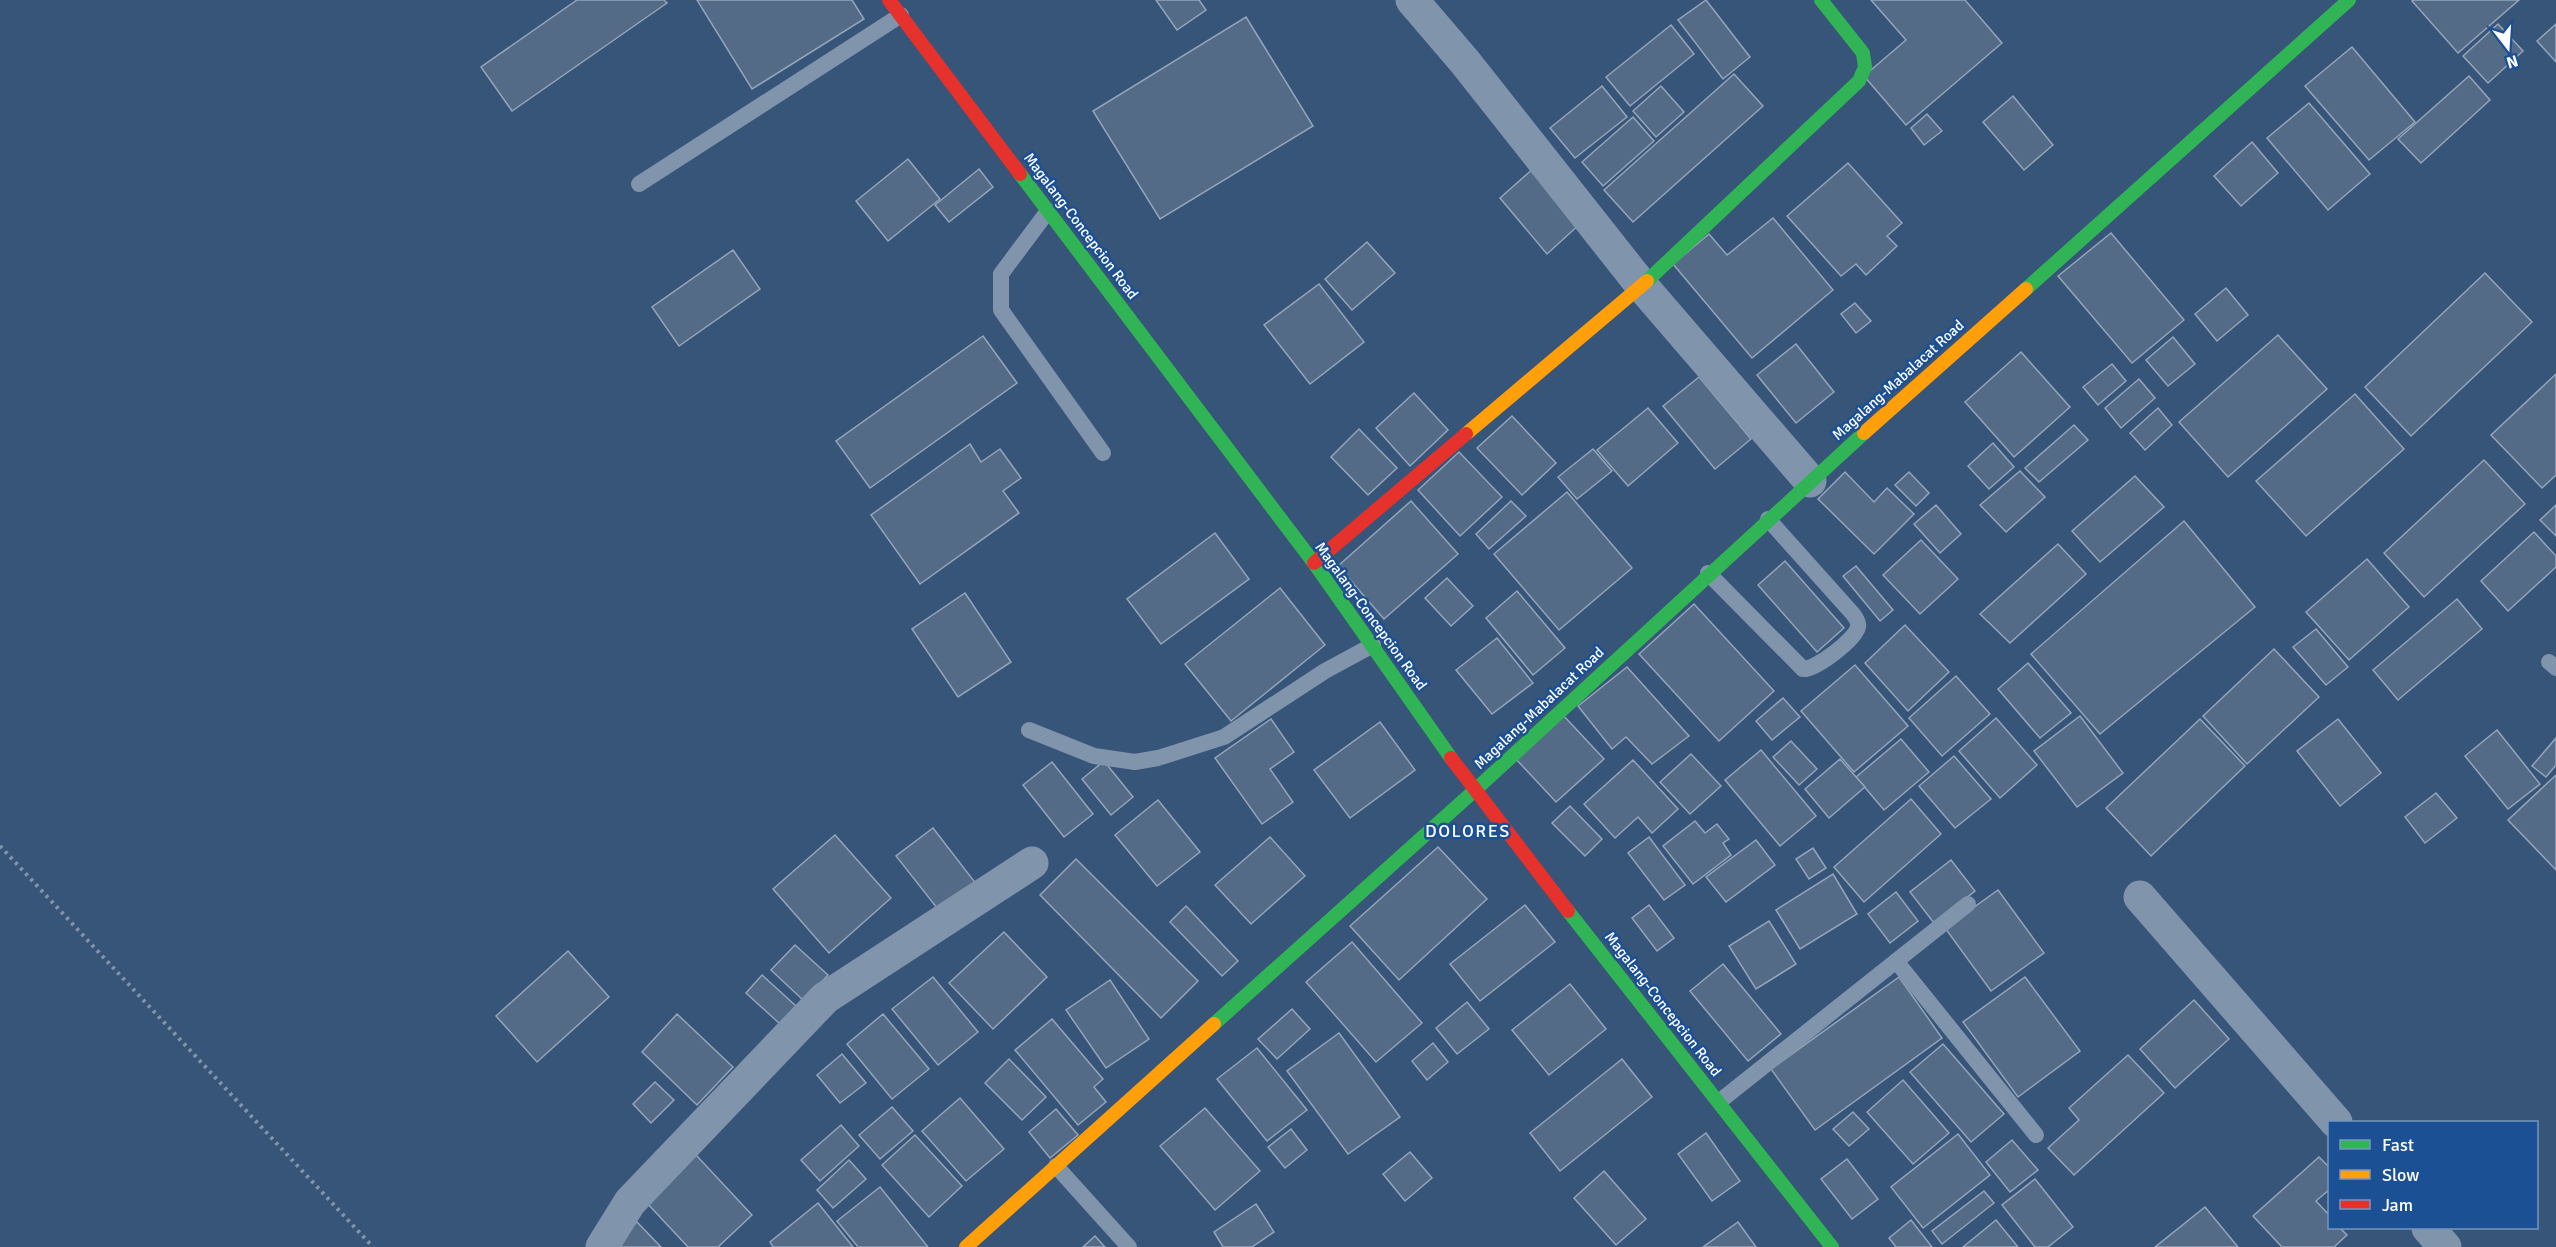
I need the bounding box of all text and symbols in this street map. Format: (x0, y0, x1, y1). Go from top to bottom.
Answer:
north arrow (2478, 18, 2538, 78)
text: N (2504, 50, 2520, 73)
street label: Magalang-Concepcion Road (1020, 149, 1142, 303)
street label: Magalang-Mabalacat Road (1828, 316, 1968, 444)
street label: Magalang-Concepcion Road (1311, 538, 1431, 694)
street label: Magalang-Mabalacat Road (1470, 643, 1608, 773)
district label: DOLORES (1425, 820, 1511, 842)
street label: Magalang-Concepcion Road (1601, 928, 1725, 1080)
legend (2328, 1121, 2538, 1229)
text: Fast (2382, 1134, 2414, 1156)
text: Slow (2382, 1164, 2419, 1186)
text: Jam (2382, 1194, 2413, 1216)

